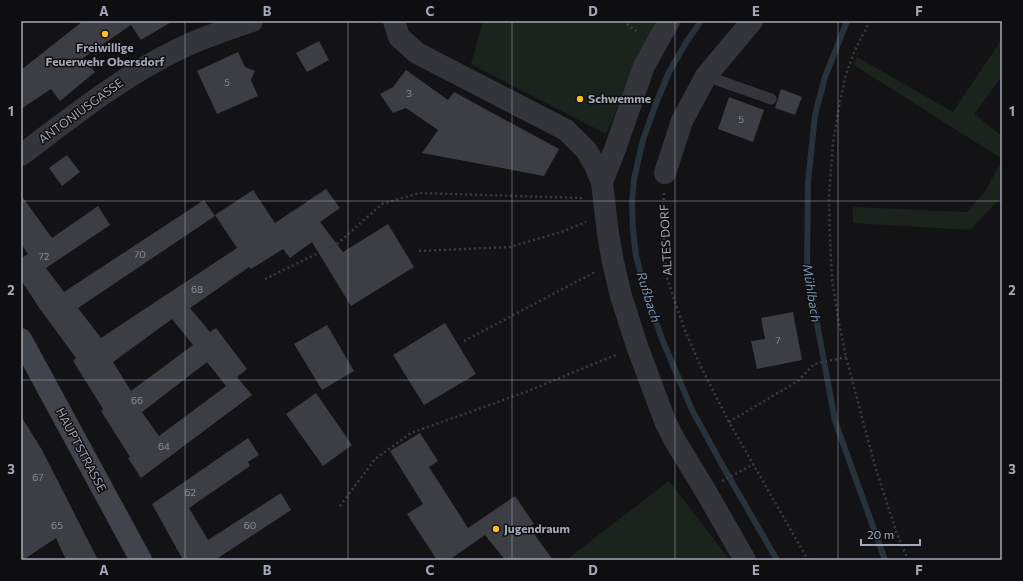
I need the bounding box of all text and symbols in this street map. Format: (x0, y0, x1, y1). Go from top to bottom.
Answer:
text: A (99, 3, 109, 19)
text: B (263, 3, 272, 19)
text: C (426, 3, 435, 19)
text: D (588, 3, 598, 19)
text: E (752, 3, 760, 19)
text: F (915, 3, 923, 19)
marker: Freiwillige Feuerwehr Obersdorf (100, 29, 110, 39)
place label: Freiwillige Feuerwehr Obersdorf (45, 40, 165, 68)
street label: ANTONIUSGASSE (35, 75, 125, 146)
house number: 5 (224, 76, 230, 88)
house number: 3 (406, 87, 412, 99)
place label: Schwemme (588, 91, 651, 105)
marker: Schwemme (575, 94, 585, 104)
text: 1 (8, 103, 14, 119)
text: 1 (1009, 103, 1015, 119)
house number: 5 (738, 113, 744, 125)
street label: ALTES DORF (656, 204, 674, 276)
house number: 70 (134, 248, 146, 260)
house number: 72 (39, 250, 50, 262)
water label: Mühlbach (799, 263, 825, 323)
water label: Rußbach (634, 270, 664, 324)
text: 2 (7, 282, 15, 298)
text: 2 (1008, 282, 1016, 298)
house number: 68 (191, 283, 203, 295)
house number: 7 (775, 334, 781, 346)
house number: 66 (131, 394, 143, 406)
street label: HAUPTSTRASSE (54, 405, 110, 494)
house number: 64 (158, 440, 170, 452)
text: 3 (7, 461, 15, 477)
text: 3 (1008, 461, 1016, 477)
house number: 67 (32, 471, 44, 483)
house number: 62 (184, 486, 196, 498)
house number: 65 (51, 519, 63, 531)
house number: 60 (244, 519, 256, 531)
place label: Jugendraum (504, 521, 570, 536)
scale bar (861, 521, 920, 547)
marker: Jugendraum (491, 524, 501, 534)
text: 20 m (867, 527, 894, 541)
text: A (99, 562, 109, 578)
text: B (263, 562, 272, 578)
text: C (426, 562, 435, 578)
text: D (588, 562, 598, 578)
text: E (752, 562, 760, 578)
text: F (915, 562, 923, 578)

